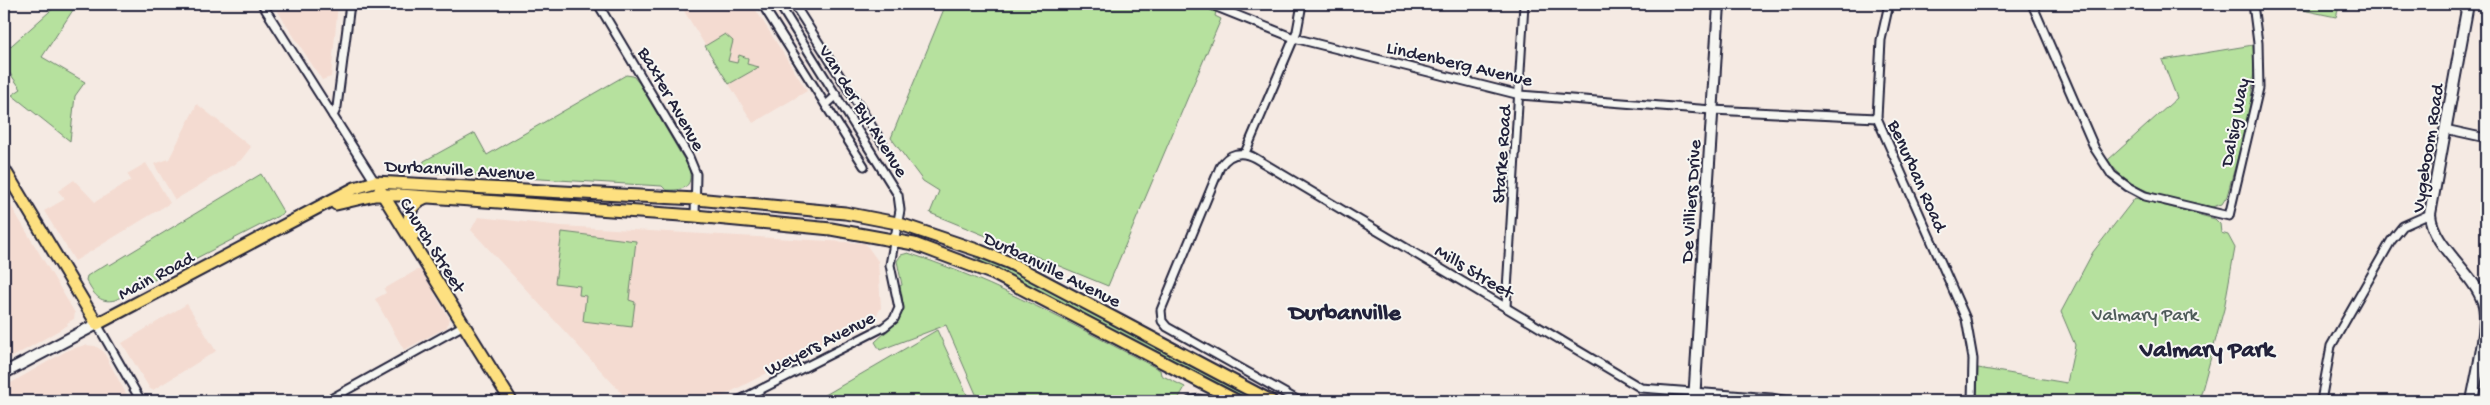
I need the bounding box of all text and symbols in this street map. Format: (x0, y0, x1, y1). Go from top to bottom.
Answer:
street label: Lindenberg Avenue (1384, 37, 1535, 93)
street label: Van der Byl Avenue (812, 41, 912, 182)
street label: Baxter Avenue (630, 43, 709, 156)
street label: Dalsig Way (2216, 76, 2256, 171)
street label: Vygeboom Road (2408, 81, 2451, 215)
street label: Starke Road (1489, 103, 1519, 204)
street label: Benurban Road (1881, 116, 1951, 238)
street label: De Villiers Drive (1677, 139, 1708, 266)
street label: Durbanville Avenue (382, 156, 535, 187)
street label: Church Street (393, 194, 471, 300)
street label: Durbanville Avenue (977, 227, 1124, 314)
street label: Mills Street (1430, 241, 1519, 307)
street label: Main Road (115, 247, 200, 307)
district label: Durbanville (1287, 300, 1402, 329)
park label: Valmary Park (2091, 305, 2200, 328)
street label: Weyers Avenue (762, 307, 880, 383)
district label: Valmary Park (2139, 337, 2277, 366)

